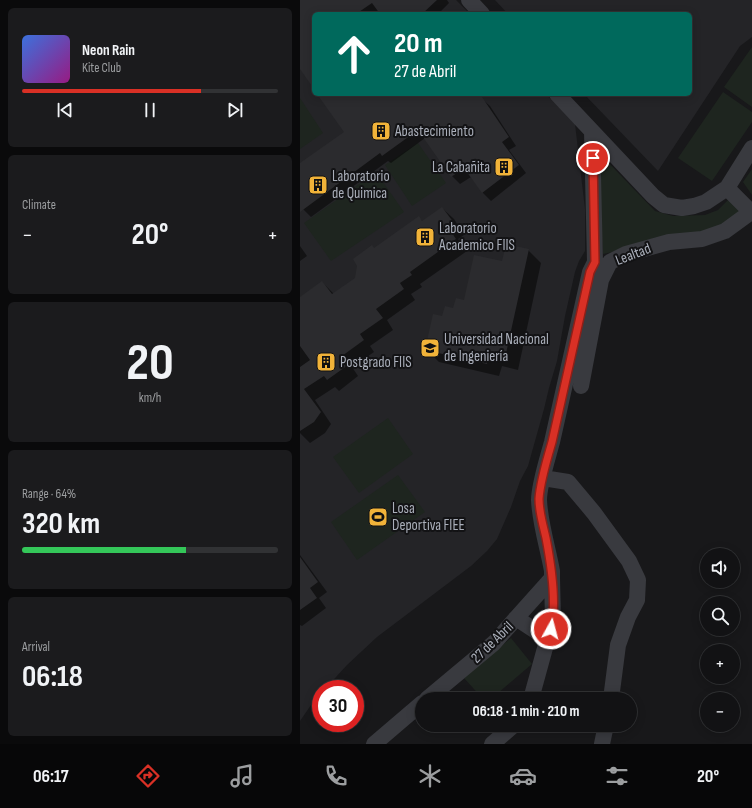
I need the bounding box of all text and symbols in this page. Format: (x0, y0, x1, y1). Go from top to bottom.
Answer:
text: 20 m (394, 27, 443, 60)
icon: ahead (328, 28, 380, 80)
text: Neon Rain (82, 41, 135, 60)
text: Kite Club (82, 60, 121, 76)
text: 27 de Abril (394, 61, 456, 82)
icon: previous (54, 99, 76, 121)
icon: pause (139, 99, 161, 121)
icon: next (224, 99, 246, 121)
building icon: Abastecimiento (370, 120, 392, 142)
place label: Abastecimiento (394, 122, 474, 141)
pin (576, 141, 610, 175)
icon: arrive (582, 147, 604, 169)
building icon: La Cabañita (493, 156, 515, 178)
place label: La Cabañita (432, 158, 490, 177)
place label: Laboratorio de Quimica (332, 167, 390, 203)
building icon: Laboratorio de Quimica (307, 174, 329, 196)
text: Climate (22, 197, 56, 213)
text: 20° (132, 217, 168, 253)
place label: Laboratorio Academico FIIS (438, 219, 515, 255)
text: − (22, 222, 33, 249)
text: + (267, 222, 278, 249)
building icon: Laboratorio Academico FIIS (414, 226, 436, 248)
street label: Lealtad (613, 239, 654, 270)
place label: Universidad Nacional de Ingeniería (444, 330, 549, 366)
text: 20 (126, 332, 174, 395)
school or university icon: Universidad Nacional de Ingeniería (419, 337, 441, 359)
building icon: Postgrado FIIS (315, 351, 337, 373)
place label: Postgrado FIIS (340, 353, 412, 372)
text: km/h (139, 390, 161, 406)
text: Range · 64% (22, 486, 76, 502)
place label: Losa Deportiva FIEE (392, 499, 465, 535)
text: 320 km (22, 506, 100, 542)
sports icon: Losa Deportiva FIEE (367, 506, 389, 528)
map controls (700, 548, 740, 732)
button: sound (700, 548, 740, 588)
button: search (700, 596, 740, 636)
position arrow (530, 608, 572, 650)
street label: 27 de Abril (467, 617, 518, 667)
text: Arrival (22, 639, 50, 655)
button: + (700, 644, 740, 684)
text: 06:18 (22, 659, 83, 695)
speed limit sign: 30 (312, 680, 364, 732)
button: − (700, 692, 740, 732)
text: 06:18 · 1 min · 210 m (473, 702, 579, 721)
icon: directions (134, 762, 162, 790)
icon: music (228, 762, 256, 790)
icon: phone (322, 762, 350, 790)
icon: climate (416, 762, 444, 790)
icon: car (509, 762, 537, 790)
icon: filters (603, 762, 631, 790)
text: 06:17 (33, 766, 69, 787)
text: 20° (697, 766, 719, 787)

